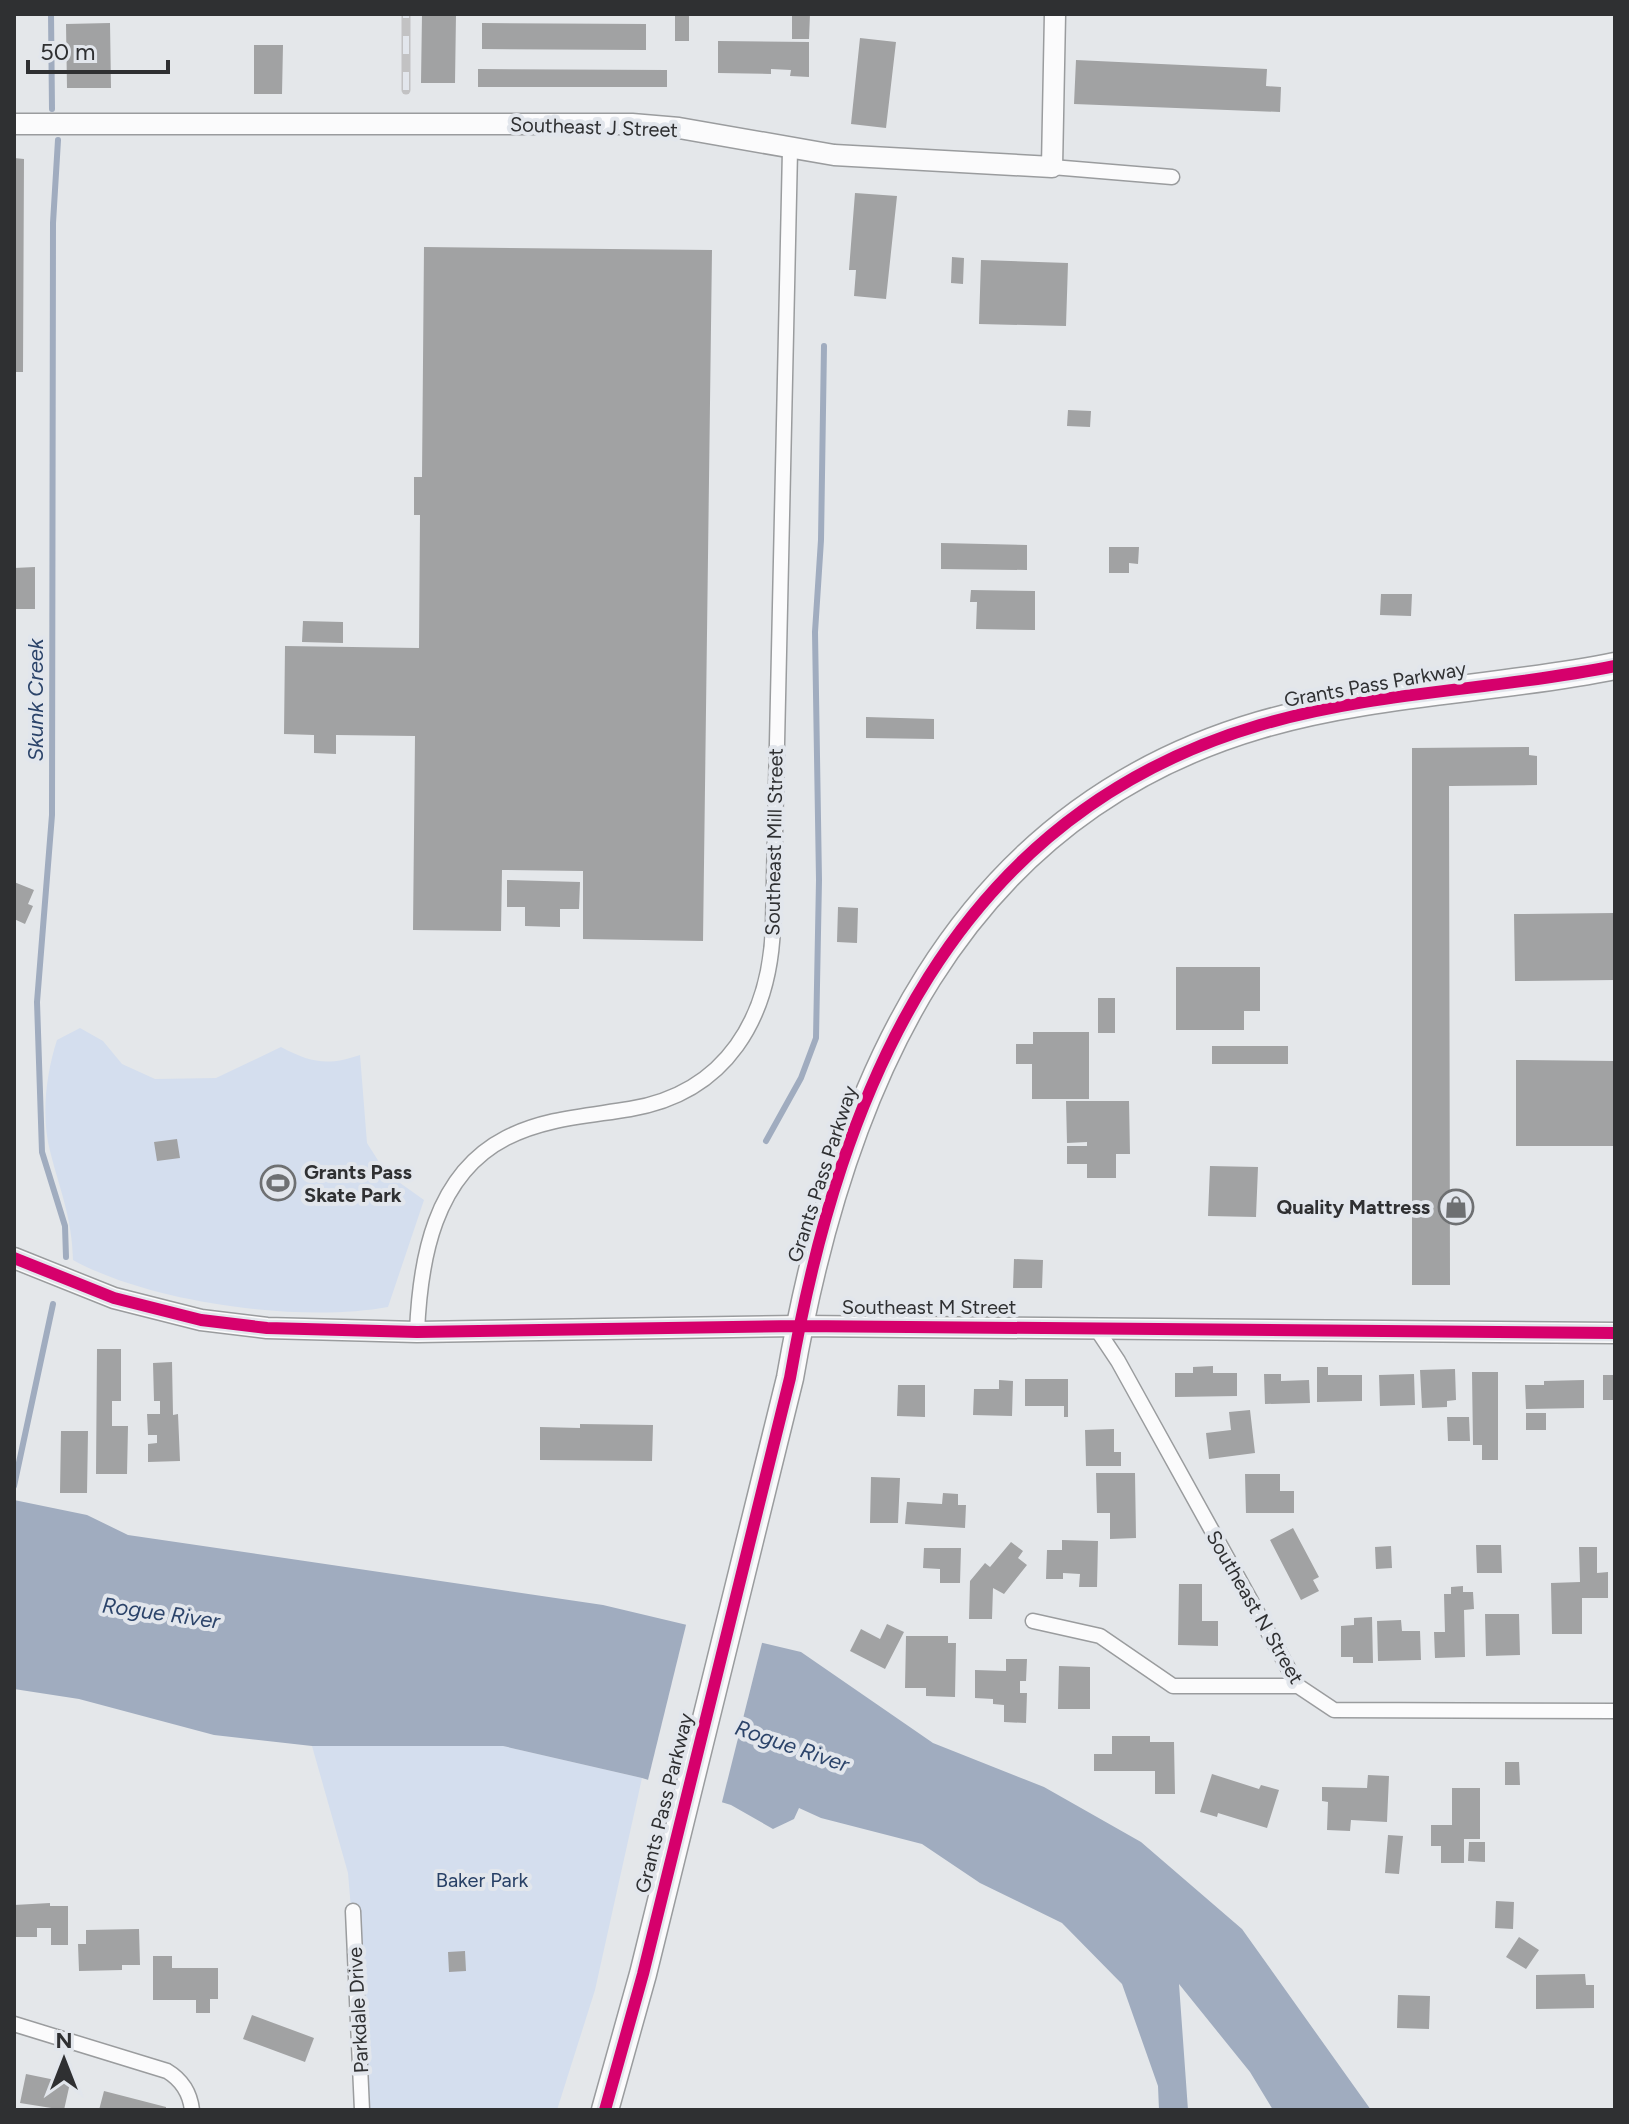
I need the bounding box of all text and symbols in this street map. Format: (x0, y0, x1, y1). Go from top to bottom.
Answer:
scale bar (28, 24, 168, 74)
text: 50 m (40, 37, 96, 66)
street label: Southeast J Street (510, 112, 678, 142)
water label: Skunk Creek (22, 637, 49, 761)
street label: Grants Pass Parkway (1282, 656, 1468, 712)
street label: Southeast Mill Street (760, 748, 788, 936)
street label: Grants Pass Parkway (782, 1082, 862, 1265)
place label: Grants Pass Skate Park (304, 1160, 412, 1207)
sports icon: Grants Pass Skate Park (259, 1164, 297, 1202)
shop icon: Quality Mattress (1437, 1188, 1475, 1226)
place label: Quality Mattress (1277, 1195, 1430, 1219)
street label: Southeast M Street (842, 1295, 1016, 1319)
street label: Southeast N Street (1201, 1526, 1309, 1688)
water label: Rogue River (100, 1591, 223, 1635)
street label: Grants Pass Parkway (630, 1710, 698, 1895)
water label: Rogue River (731, 1714, 854, 1779)
park label: Baker Park (436, 1868, 529, 1892)
street label: Parkdale Drive (343, 1946, 373, 2074)
north arrow (24, 2020, 104, 2100)
text: N (55, 2027, 73, 2054)

